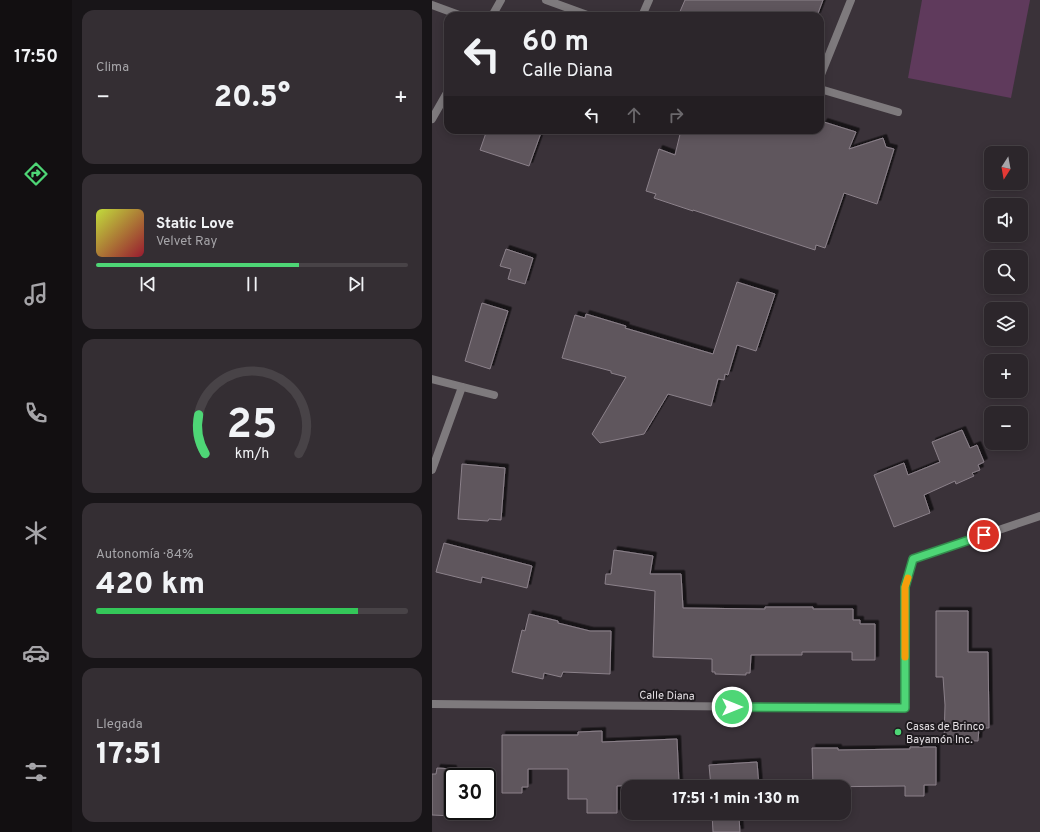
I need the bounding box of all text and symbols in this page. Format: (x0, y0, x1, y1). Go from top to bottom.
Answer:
text: 60 m (522, 25, 589, 61)
icon: left (456, 28, 508, 80)
text: 17:50 (14, 46, 58, 69)
text: Clima (96, 60, 129, 76)
text: Calle Diana (522, 60, 613, 83)
text: 20.5° (214, 80, 290, 117)
text: − (96, 85, 110, 112)
text: + (394, 85, 408, 112)
icon: left (581, 104, 603, 126)
icon: ahead (623, 104, 645, 126)
icon: right (665, 104, 687, 126)
north arrow (984, 146, 1028, 190)
map controls (984, 146, 1028, 450)
icon: directions (22, 160, 50, 188)
button: sound (984, 198, 1028, 242)
text: Static Love (156, 215, 234, 234)
text: Velvet Ray (156, 234, 217, 250)
button: search (984, 250, 1028, 294)
icon: previous (137, 273, 159, 295)
icon: pause (241, 273, 263, 295)
icon: next (345, 273, 367, 295)
icon: music (22, 280, 50, 308)
button: layers (984, 302, 1028, 346)
button: + (984, 354, 1028, 398)
icon: phone (22, 399, 50, 427)
text: 25 (227, 400, 277, 453)
button: − (984, 406, 1028, 450)
text: km/h (235, 445, 269, 463)
pin (967, 518, 1001, 552)
icon: climate (22, 519, 50, 547)
icon: arrive (973, 524, 995, 546)
text: Autonomía · 84% (96, 547, 193, 563)
text: 420 km (96, 567, 205, 604)
icon: car (22, 639, 50, 667)
position arrow (711, 686, 753, 728)
street label: Calle Diana (639, 689, 695, 703)
text: Llegada (96, 717, 143, 733)
place label: Casas de Brinco Bayamón Inc. (906, 720, 985, 747)
marker: Casas de Brinco Bayamón Inc. (893, 727, 903, 737)
text: 17:51 (96, 737, 163, 774)
icon: filters (22, 758, 50, 786)
speed limit sign: 30 (444, 768, 496, 820)
text: 17:51 · 1 min · 130 m (672, 790, 800, 809)

